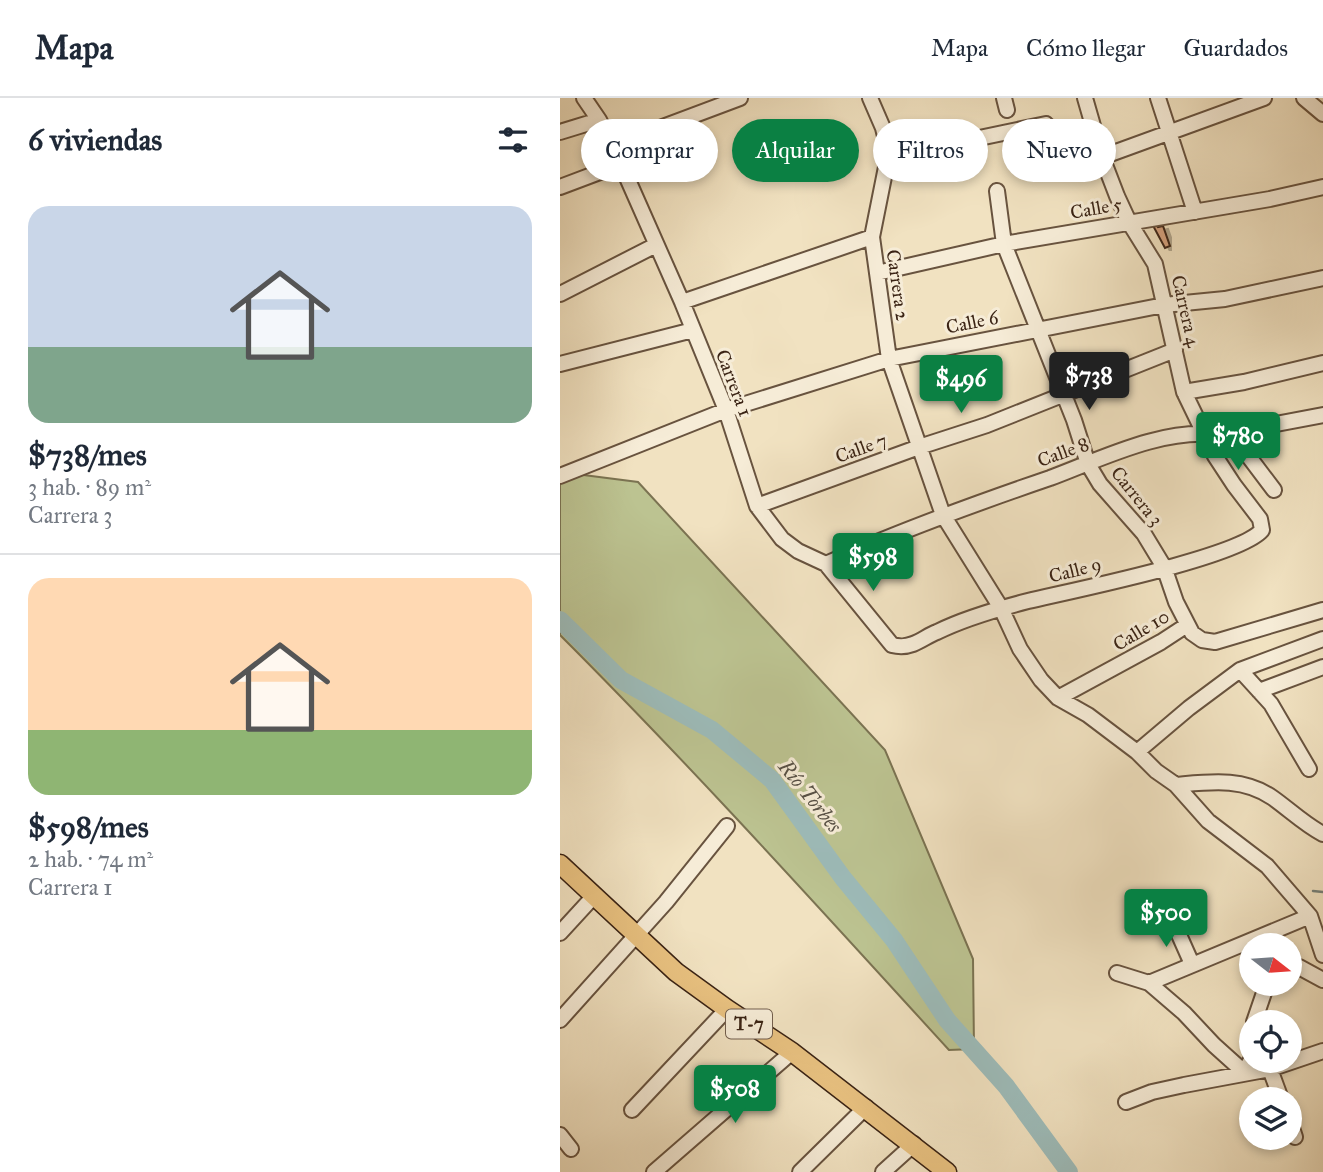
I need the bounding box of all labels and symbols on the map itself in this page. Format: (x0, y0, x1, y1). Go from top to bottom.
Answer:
street label: Calle 5 (1068, 192, 1124, 224)
street label: Carrera 2 (882, 248, 914, 323)
street label: Carrera 4 (1167, 273, 1205, 349)
street label: Calle 6 (944, 305, 1002, 339)
street label: Carrera 1 (711, 346, 757, 420)
pin: $738 (1048, 352, 1130, 412)
pin: $496 (920, 356, 1002, 415)
pin: $780 (1197, 412, 1279, 472)
street label: Calle 7 (832, 428, 890, 468)
street label: Calle 8 (1034, 432, 1092, 472)
street label: Carrera 3 (1106, 462, 1168, 530)
pin: $598 (832, 533, 914, 593)
street label: Calle 9 (1046, 552, 1104, 588)
street label: Calle 10 (1109, 604, 1173, 656)
water label: Río Torbes (772, 754, 848, 838)
pin: $500 (1125, 890, 1207, 949)
north arrow (1239, 933, 1302, 996)
road number: T-7 (726, 1009, 772, 1038)
pin: $508 (694, 1066, 776, 1125)

